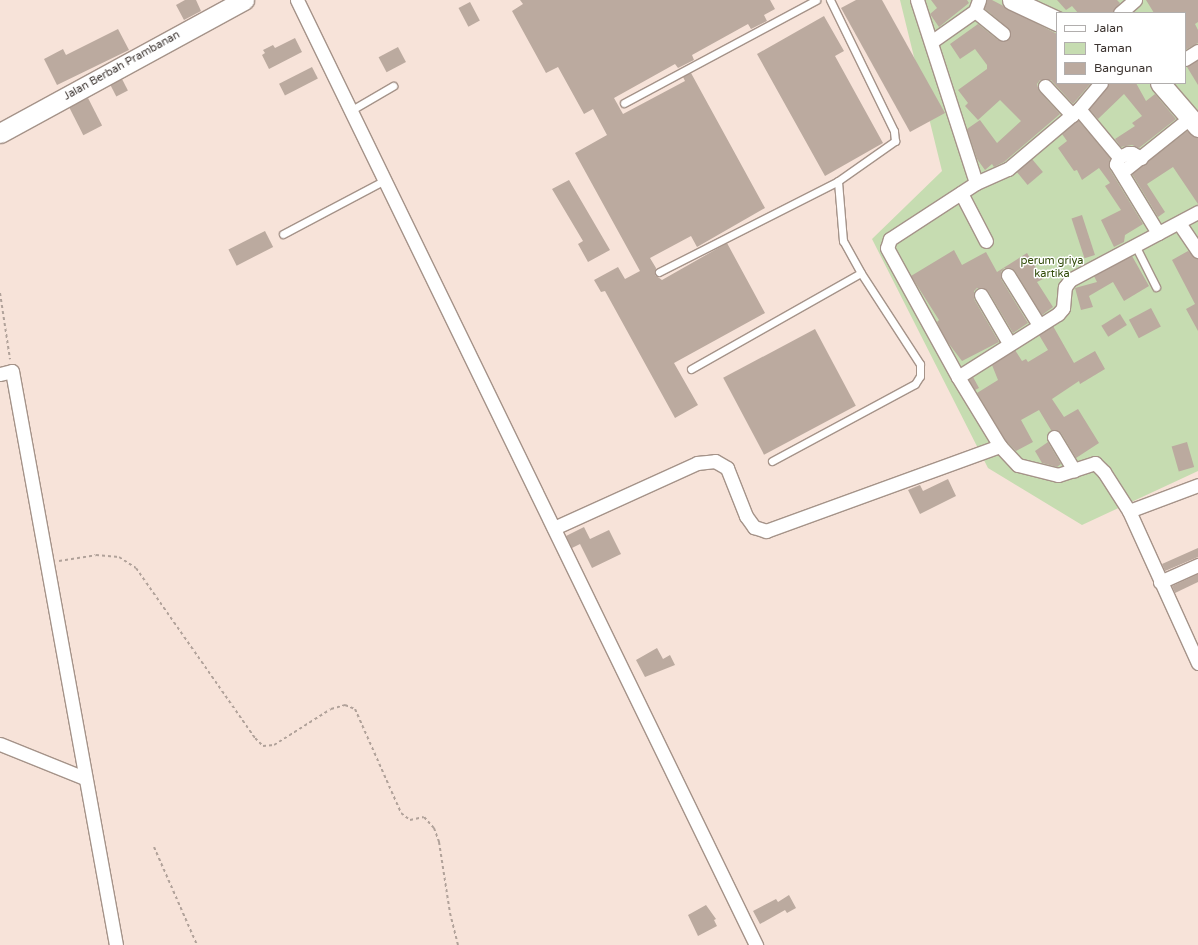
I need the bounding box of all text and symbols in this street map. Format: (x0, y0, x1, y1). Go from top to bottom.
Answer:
legend (1056, 12, 1186, 84)
text: Jalan (1094, 21, 1123, 35)
street label: Jalan Berbah Prambanan (62, 28, 182, 104)
text: Taman (1094, 41, 1132, 55)
text: Bangunan (1094, 61, 1153, 75)
park label: perum griya kartika (1021, 255, 1083, 281)

